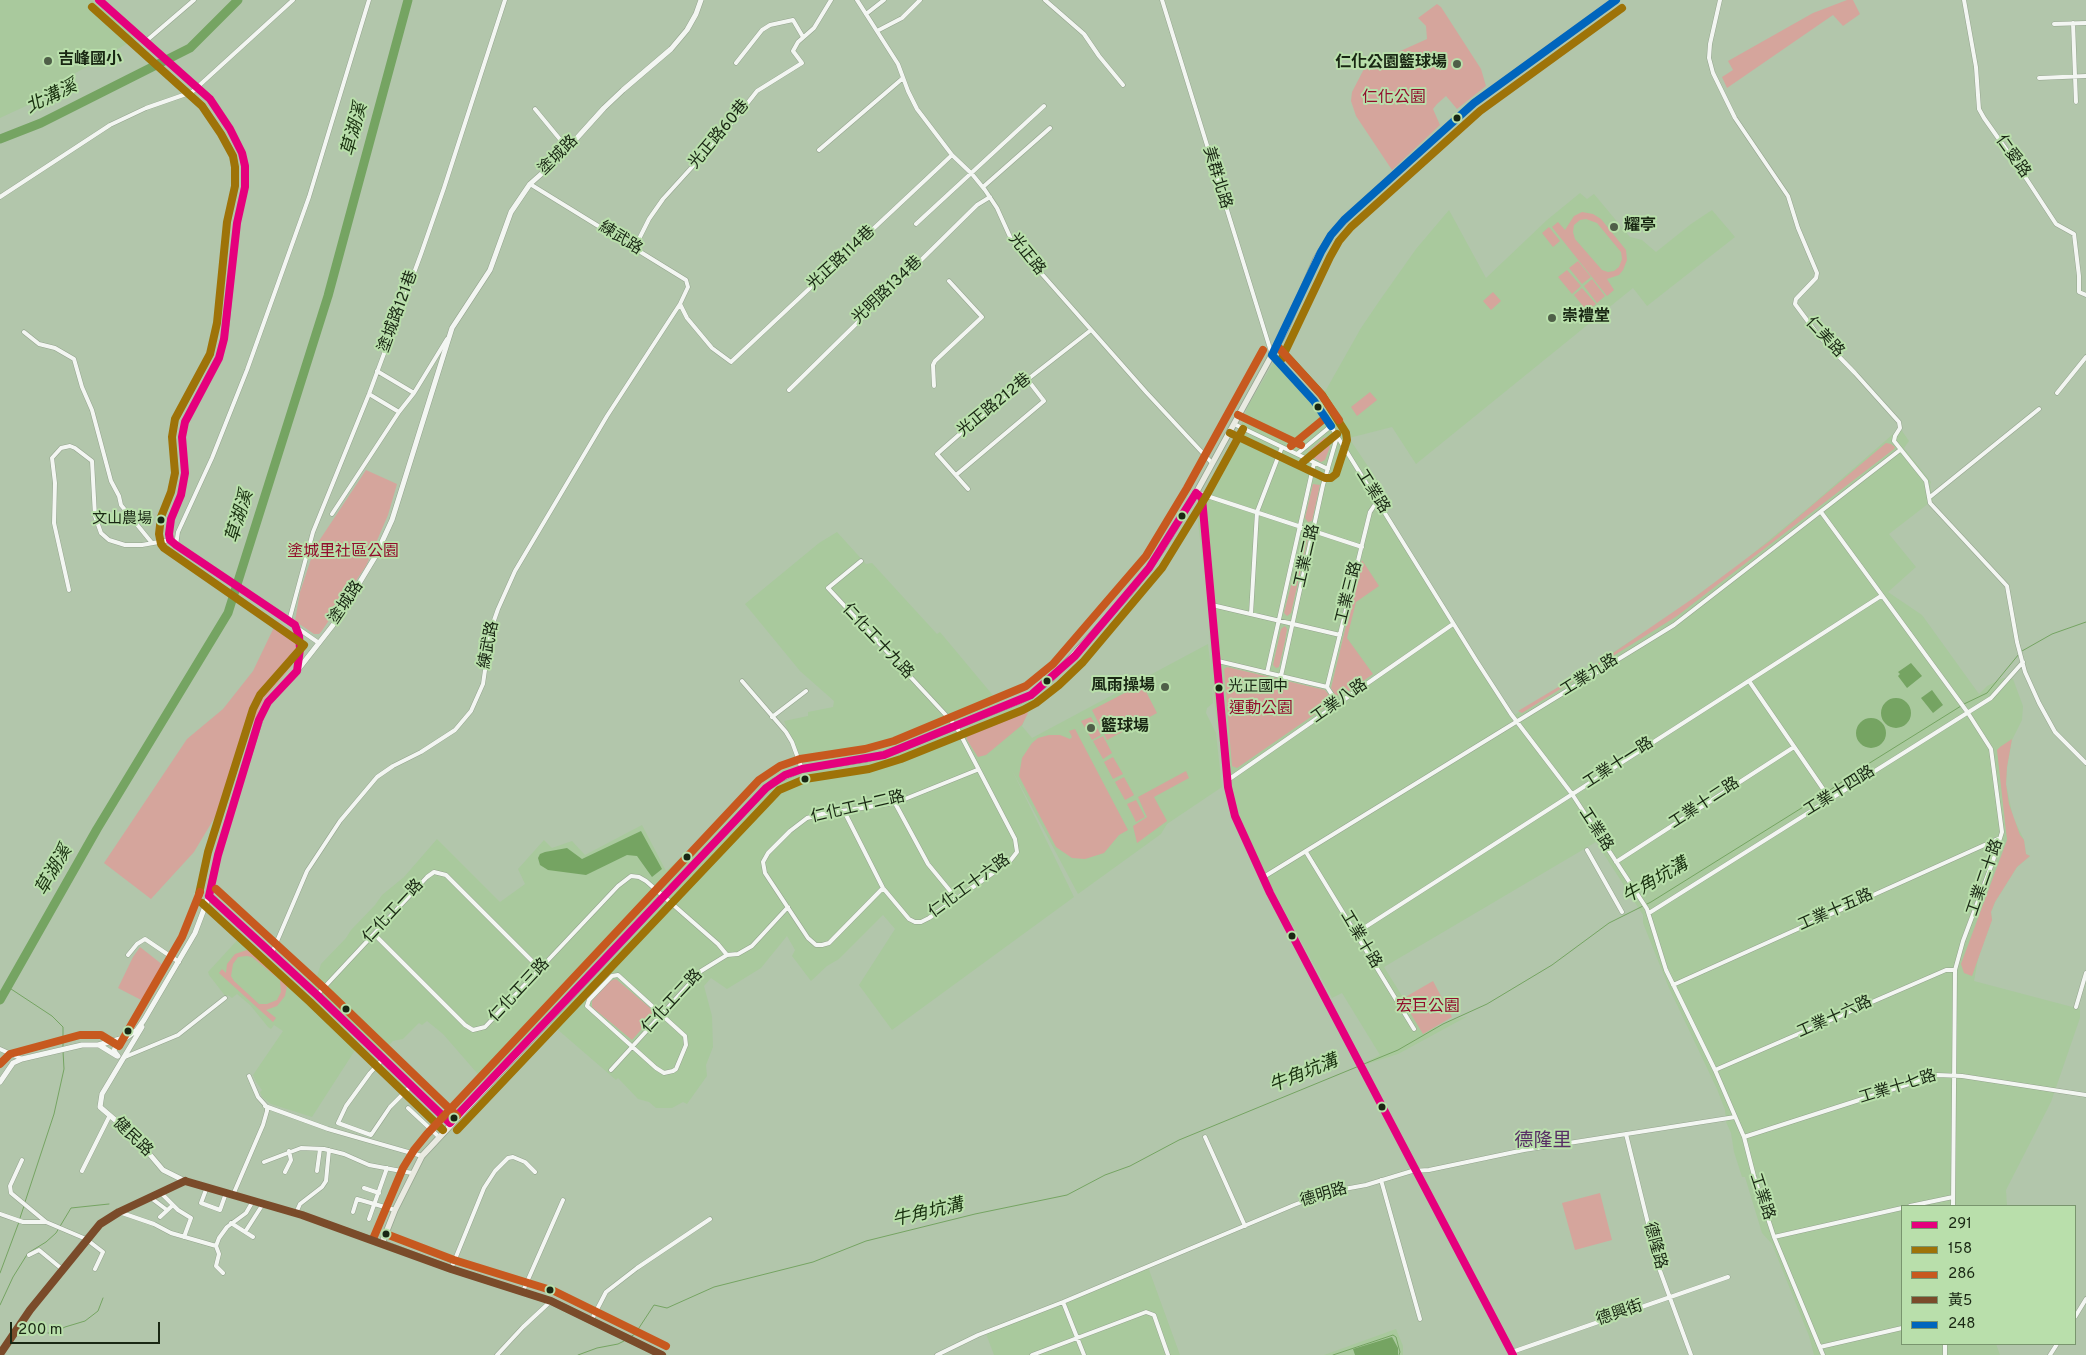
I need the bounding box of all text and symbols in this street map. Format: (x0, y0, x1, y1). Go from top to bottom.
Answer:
place label: 吉峰國小 (58, 51, 122, 71)
place label: 仁化公園籃球場 (1335, 54, 1447, 74)
marker: 吉峰國小 (42, 55, 54, 67)
marker: 仁化公園籃球場 (1451, 58, 1463, 70)
water label: 北溝溪 (23, 76, 81, 120)
park label: 仁化公園 (1362, 89, 1426, 109)
street label: 光正路60巷 (686, 97, 754, 173)
water label: 草湖溪 (339, 101, 373, 159)
unlabelled marker (1452, 113, 1462, 123)
street label: 塗城路 (535, 132, 583, 180)
street label: 仁愛路 (1990, 132, 2034, 182)
street label: 美群北路 (1197, 145, 1235, 211)
place label: 耀亭 (1624, 217, 1656, 237)
street label: 練武路 (595, 218, 645, 260)
marker: 耀亭 (1608, 221, 1620, 233)
street label: 光正路114巷 (804, 223, 880, 295)
street label: 光正路 (1003, 230, 1049, 280)
street label: 光明路134巷 (849, 253, 927, 329)
street label: 塗城路121巷 (375, 268, 423, 356)
place label: 崇禮堂 (1562, 308, 1610, 328)
marker: 崇禮堂 (1546, 312, 1558, 324)
street label: 仁美路 (1801, 314, 1847, 362)
street label: 光正路212巷 (954, 370, 1036, 442)
unlabelled marker (1313, 402, 1323, 412)
street label: 工業路 (1351, 467, 1393, 517)
water label: 草湖溪 (223, 488, 259, 546)
place label: 文山農場 (92, 511, 152, 529)
unlabelled marker (1177, 511, 1187, 521)
marker: 文山農場 (156, 515, 166, 525)
street label: 工業二路 (1291, 523, 1325, 589)
park label: 塗城里社區公園 (287, 543, 399, 563)
street label: 工業三路 (1333, 560, 1367, 626)
street label: 塗城路 (326, 578, 368, 628)
street label: 仁化工十九路 (837, 600, 917, 684)
street label: 練武路 (476, 620, 504, 670)
street label: 工業九路 (1558, 651, 1622, 701)
unlabelled marker (1042, 676, 1052, 686)
street label: 工業八路 (1308, 676, 1372, 728)
place label: 風雨操場 (1091, 677, 1155, 697)
place label: 光正國中 (1228, 679, 1288, 697)
marker: 風雨操場 (1159, 681, 1171, 693)
marker: 光正國中 (1214, 683, 1224, 693)
park label: 運動公園 (1229, 700, 1293, 720)
place label: 籃球場 (1101, 718, 1149, 738)
marker: 籃球場 (1085, 722, 1097, 734)
street label: 工業十一路 (1580, 734, 1658, 794)
street label: 工業十四路 (1801, 763, 1879, 821)
unlabelled marker (800, 774, 810, 784)
street label: 工業十二路 (1666, 774, 1744, 834)
street label: 仁化工十二路 (809, 788, 907, 828)
street label: 工業路 (1574, 805, 1616, 855)
street label: 工業二十路 (1964, 837, 2008, 919)
water label: 草湖溪 (32, 842, 78, 900)
street label: 仁化工十六路 (926, 851, 1014, 923)
unlabelled marker (682, 852, 692, 862)
water label: 牛角坑溝 (1619, 855, 1693, 909)
street label: 仁化工一路 (360, 876, 428, 948)
street label: 工業十五路 (1796, 886, 1876, 936)
street label: 工業十路 (1335, 908, 1385, 972)
unlabelled marker (1287, 931, 1297, 941)
street label: 仁化工三路 (486, 955, 554, 1027)
street label: 仁化工二路 (639, 966, 707, 1038)
street label: 工業十六路 (1795, 993, 1875, 1043)
park label: 宏巨公園 (1396, 998, 1460, 1018)
unlabelled marker (341, 1004, 351, 1014)
unlabelled marker (123, 1026, 133, 1036)
water label: 牛角坑溝 (1267, 1052, 1341, 1098)
street label: 工業十七路 (1857, 1067, 1939, 1109)
unlabelled marker (1377, 1102, 1387, 1112)
unlabelled marker (449, 1113, 459, 1123)
street label: 健民路 (108, 1114, 156, 1162)
district label: 德隆里 (1515, 1131, 1571, 1153)
street label: 工業路 (1744, 1171, 1778, 1223)
street label: 德明路 (1298, 1180, 1350, 1212)
water label: 牛角坑溝 (890, 1195, 966, 1233)
legend (1901, 1205, 2076, 1345)
text: 291 (1948, 1215, 1972, 1234)
street label: 德隆路 (1639, 1220, 1669, 1272)
unlabelled marker (381, 1229, 391, 1239)
text: 158 (1948, 1240, 1972, 1259)
text: 286 (1948, 1265, 1975, 1284)
unlabelled marker (545, 1285, 555, 1295)
text: 黃5 (1948, 1292, 1972, 1311)
street label: 德興街 (1594, 1297, 1646, 1331)
scale bar (12, 1312, 162, 1344)
text: 248 (1948, 1315, 1976, 1334)
text: 200 m (18, 1321, 63, 1340)

